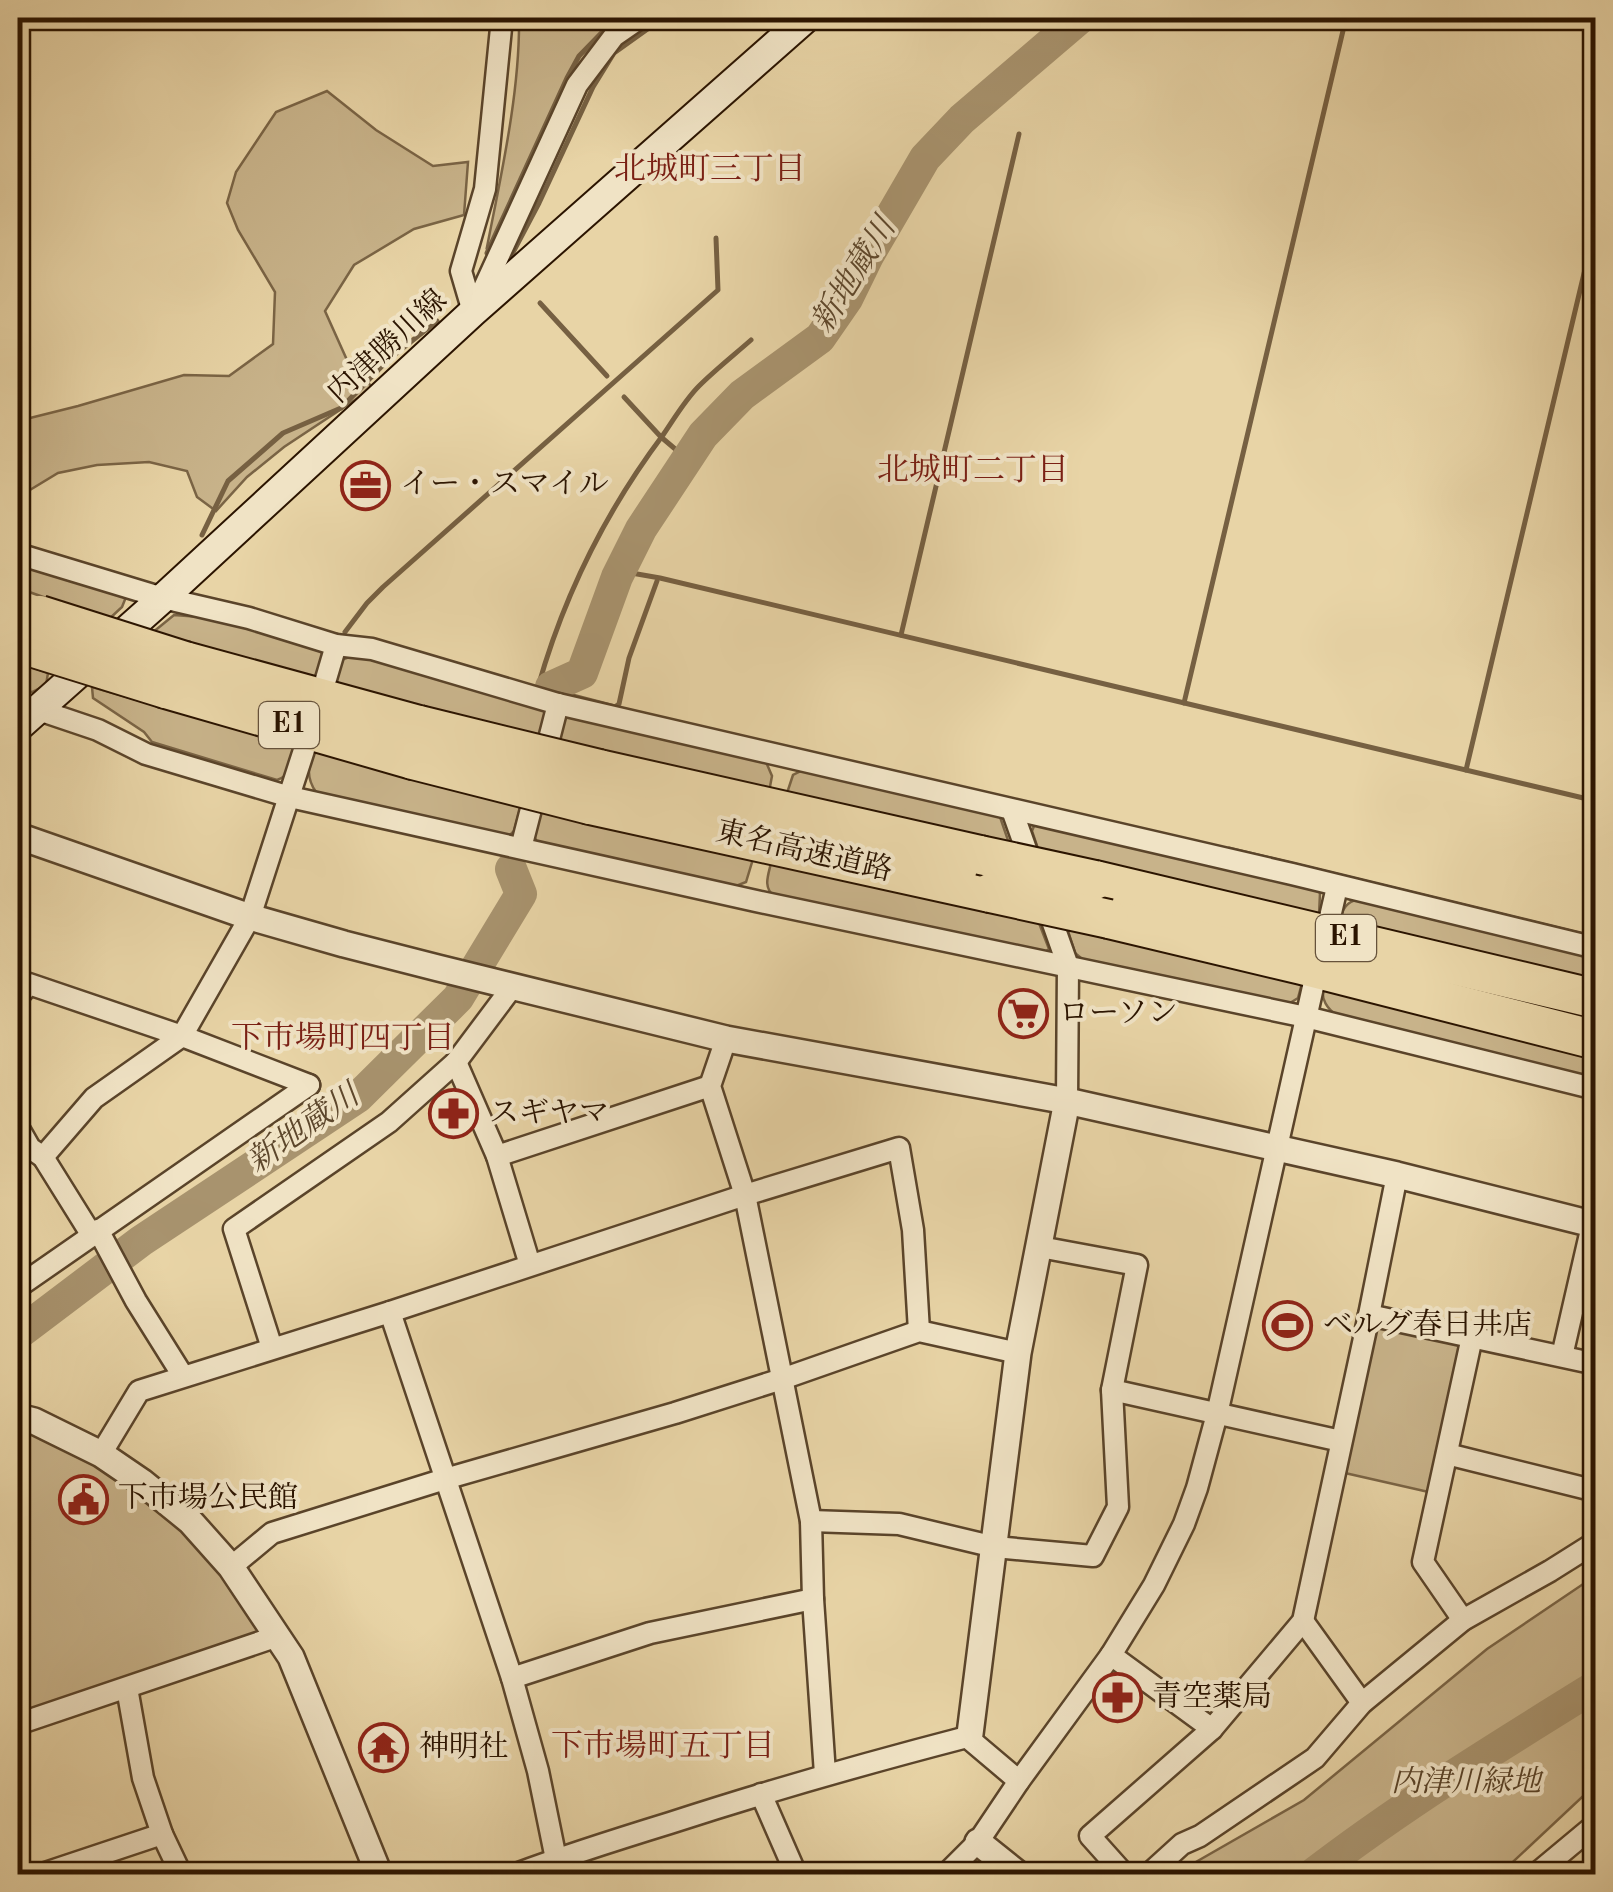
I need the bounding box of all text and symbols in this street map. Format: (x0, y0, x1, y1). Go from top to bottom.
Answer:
district label: 北城町三丁目 (614, 152, 806, 187)
water label: 新地蔵川 (805, 209, 904, 339)
street label: 内津勝川線 (321, 283, 453, 409)
district label: 北城町二丁目 (877, 453, 1069, 488)
office icon: イー・スマイル (339, 459, 391, 511)
place label: イー・スマイル (400, 470, 609, 500)
road number: E1 (259, 702, 319, 748)
street label: 東名高速道路 (713, 814, 896, 887)
road number: E1 (1316, 915, 1376, 961)
supermarket icon: ローソン (998, 988, 1050, 1040)
place label: ローソン (1059, 999, 1178, 1029)
district label: 下市場町四丁目 (231, 1021, 455, 1056)
water label: 新地蔵川 (241, 1076, 368, 1180)
pharmacy icon: スギヤマ (428, 1088, 480, 1140)
place label: スギヤマ (489, 1098, 609, 1129)
sports icon: ベルグ春日井店 (1262, 1300, 1314, 1352)
place label: ベルグ春日井店 (1323, 1308, 1532, 1341)
public building icon: 下市場公民館 (57, 1473, 109, 1525)
place label: 下市場公民館 (118, 1481, 298, 1514)
pharmacy icon: 青空薬局 (1091, 1672, 1143, 1724)
place label: 青空薬局 (1152, 1680, 1272, 1713)
temple icon: 神明社 (358, 1722, 410, 1774)
district label: 下市場町五丁目 (551, 1729, 775, 1764)
place label: 神明社 (419, 1730, 509, 1763)
park label: 内津川緑地 (1391, 1765, 1544, 1798)

